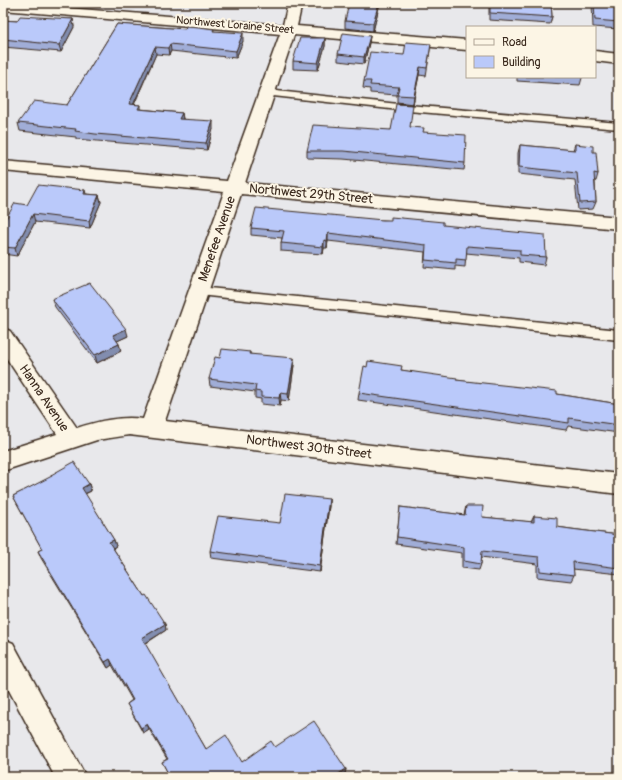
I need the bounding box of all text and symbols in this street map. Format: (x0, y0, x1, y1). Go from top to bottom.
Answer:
street label: Northwest Loraine Street (175, 13, 295, 37)
legend (466, 26, 596, 78)
text: Road (502, 35, 527, 50)
text: Building (502, 55, 541, 70)
street label: Northwest 29th Street (248, 181, 374, 207)
street label: Menefee Avenue (195, 194, 239, 284)
street label: Hanna Avenue (16, 361, 73, 435)
street label: Northwest 30th Street (245, 431, 373, 463)

